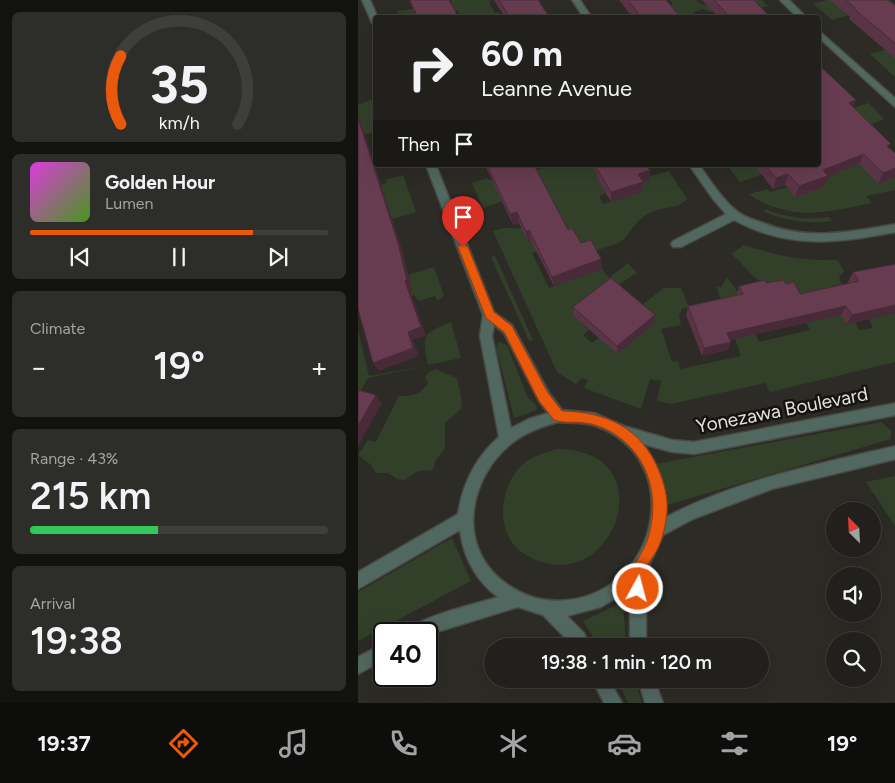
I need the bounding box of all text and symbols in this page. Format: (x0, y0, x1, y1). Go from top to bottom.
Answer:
text: 60 m (481, 33, 563, 75)
icon: right (398, 35, 463, 100)
text: 35 (149, 54, 209, 116)
text: Leanne Avenue (481, 75, 632, 102)
text: km/h (159, 112, 199, 133)
icon: arrive (450, 130, 478, 158)
text: Then (398, 133, 440, 156)
text: Golden Hour (105, 171, 215, 194)
text: Lumen (105, 194, 154, 213)
pin (442, 196, 484, 247)
icon: arrive (449, 203, 477, 231)
icon: previous (66, 243, 94, 271)
icon: pause (165, 243, 193, 271)
icon: next (264, 243, 292, 271)
text: Climate (30, 319, 85, 338)
text: 19° (153, 343, 205, 389)
text: − (30, 350, 47, 384)
text: + (311, 350, 328, 384)
street label: Yonezawa Boulevard (694, 382, 870, 438)
text: Range · 43% (30, 449, 118, 468)
text: 215 km (30, 473, 151, 519)
north arrow (826, 502, 880, 558)
map controls (826, 502, 881, 687)
position arrow (611, 562, 663, 614)
button: sound (826, 567, 881, 622)
text: Arrival (30, 594, 75, 613)
text: 19:38 (30, 618, 123, 664)
speed limit sign: 40 (373, 622, 438, 687)
button: search (826, 632, 881, 687)
text: 19:38 · 1 min · 120 m (541, 651, 712, 674)
icon: directions (166, 726, 201, 761)
icon: music (276, 726, 311, 761)
icon: phone (386, 726, 421, 761)
icon: climate (496, 726, 531, 761)
icon: car (607, 726, 642, 761)
icon: filters (717, 726, 752, 761)
text: 19:37 (38, 730, 91, 757)
text: 19° (827, 730, 857, 757)

